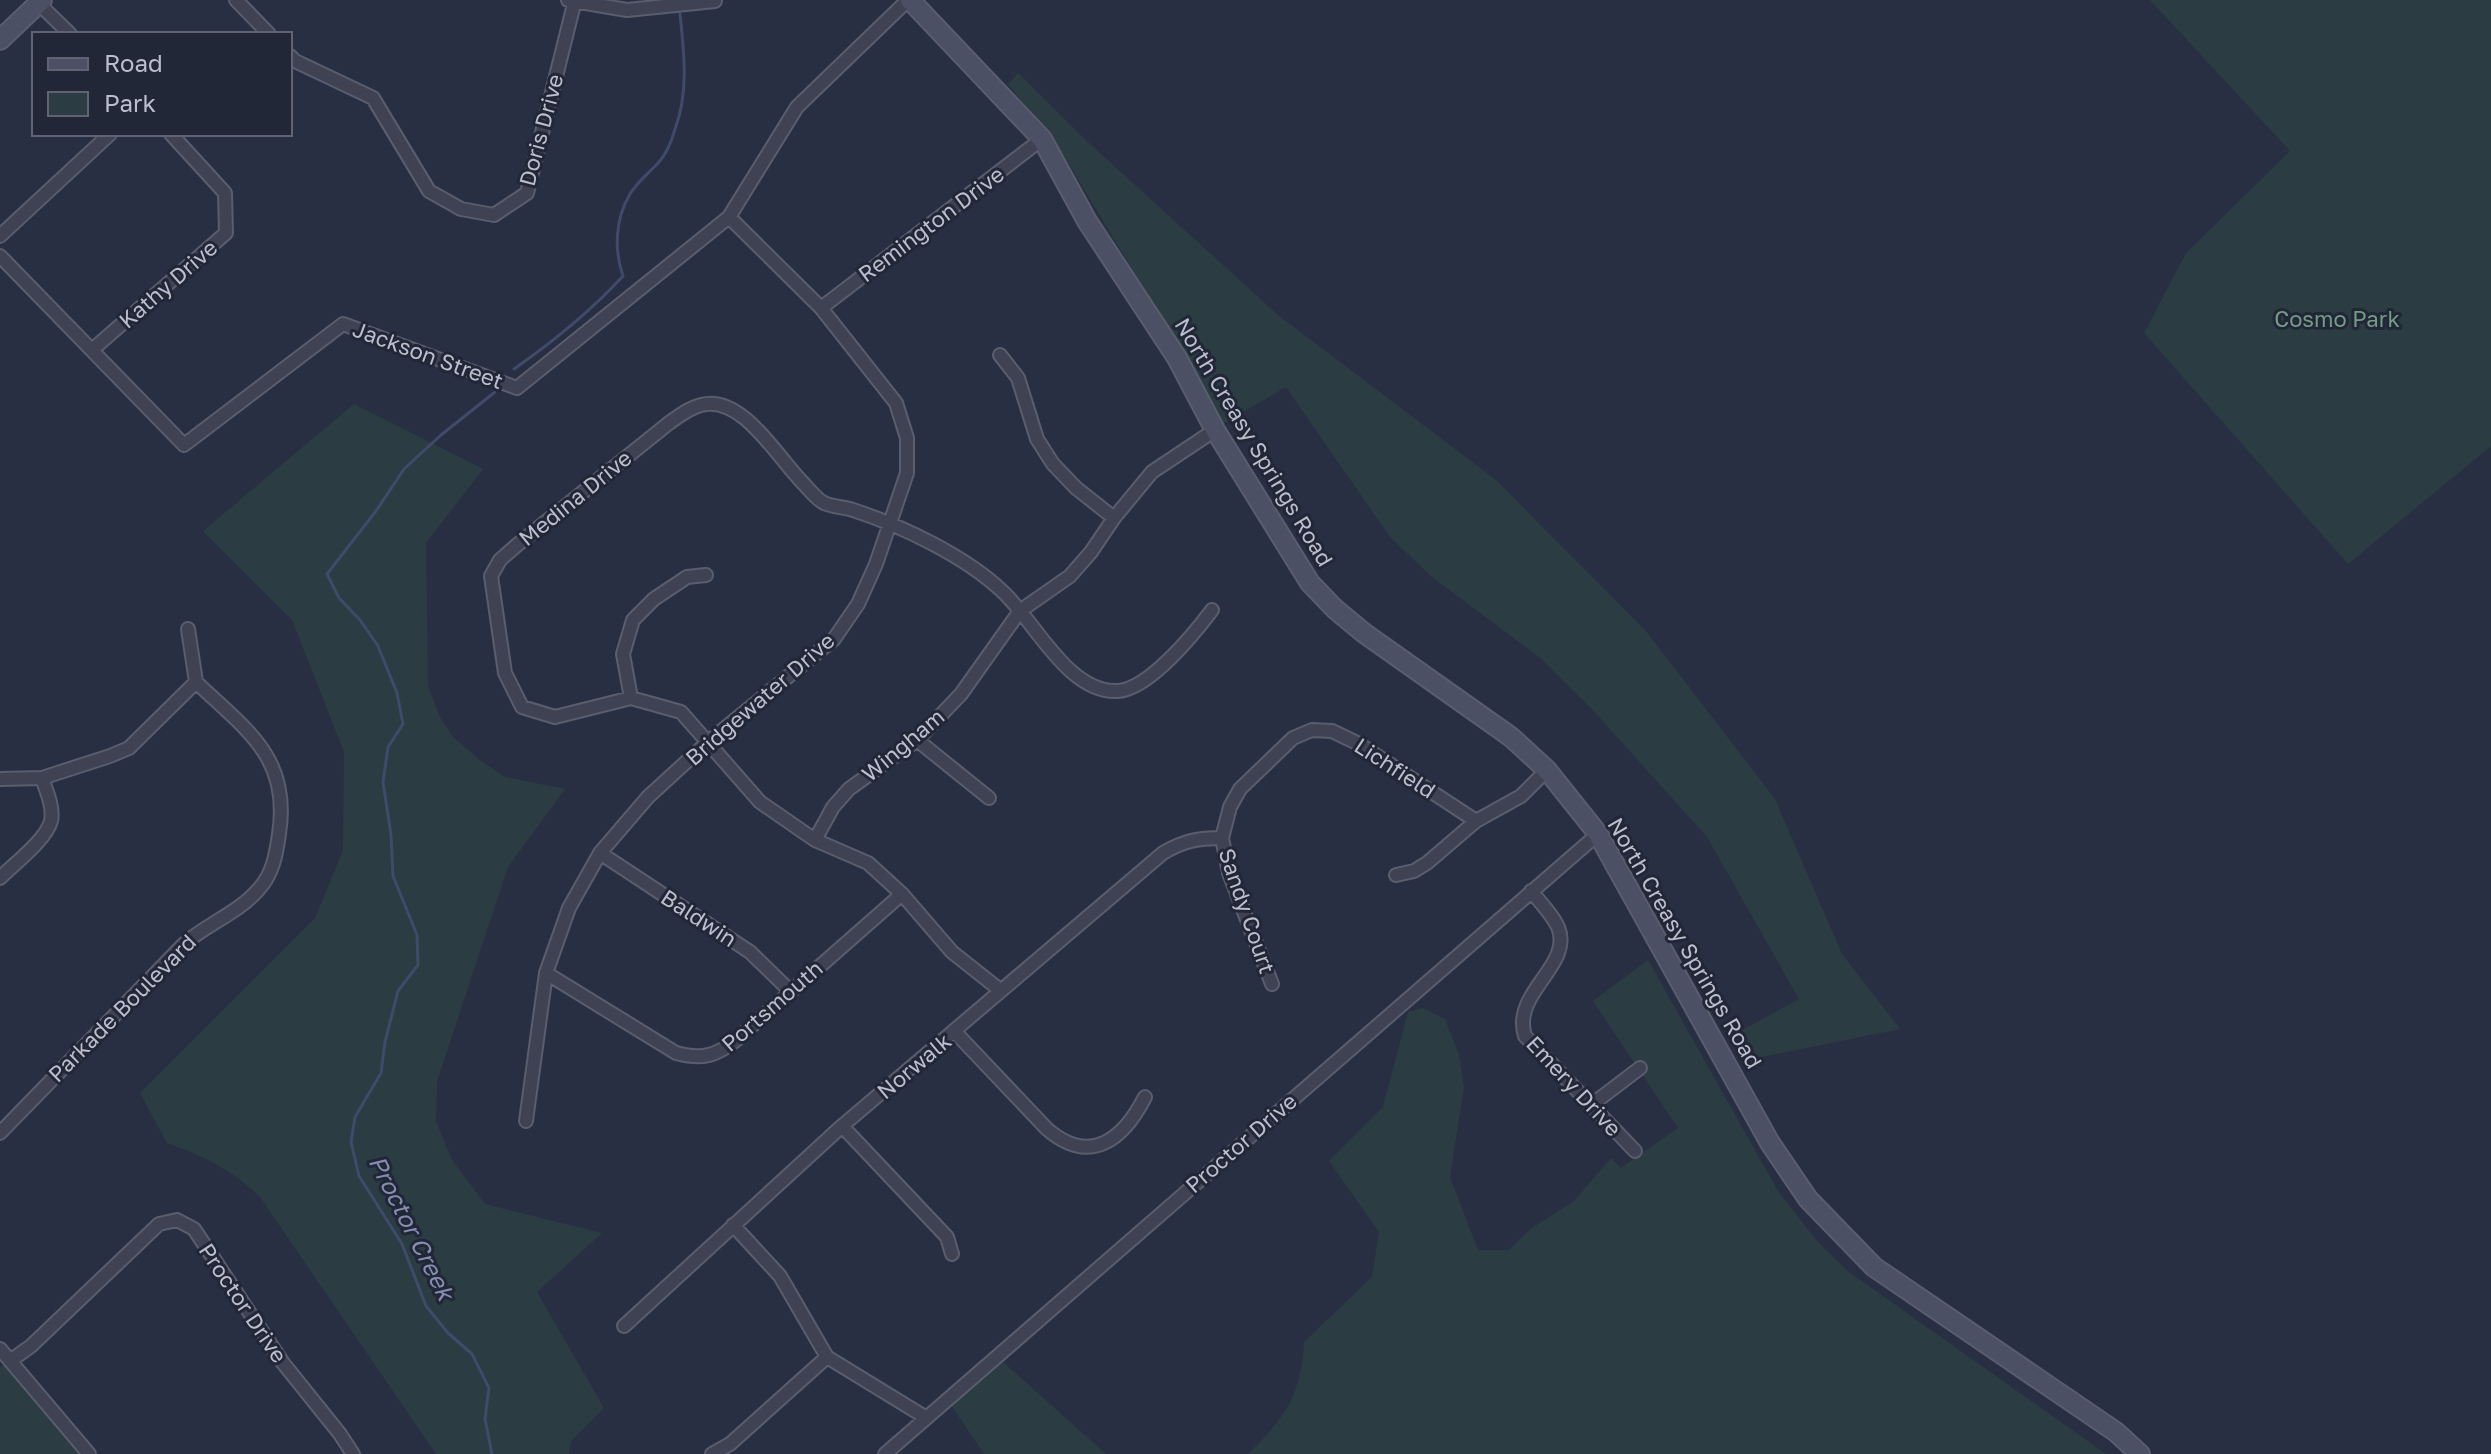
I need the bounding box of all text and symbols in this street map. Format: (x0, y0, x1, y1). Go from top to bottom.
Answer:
legend (32, 32, 292, 136)
text: Road (104, 48, 163, 77)
street label: Doris Drive (513, 71, 568, 189)
text: Park (104, 88, 156, 117)
street label: Remington Drive (853, 160, 1009, 287)
street label: Kathy Drive (113, 234, 222, 334)
park label: Cosmo Park (2274, 305, 2400, 332)
street label: North Creasy Springs Road (1169, 313, 1339, 571)
street label: Jackson Street (349, 315, 507, 394)
street label: Medina Drive (513, 444, 636, 551)
street label: Bridgewater Drive (680, 627, 840, 771)
street label: Wingham (856, 702, 949, 787)
street label: Lichfield (1350, 731, 1441, 804)
street label: North Creasy Springs Road (1602, 813, 1768, 1073)
street label: Sandy Court (1213, 845, 1282, 977)
street label: Baldwin (656, 883, 742, 952)
street label: Parkade Boulevard (42, 928, 201, 1087)
street label: Portsmouth (716, 954, 828, 1057)
street label: Norwalk (871, 1027, 956, 1104)
street label: Emery Drive (1521, 1030, 1628, 1141)
street label: Proctor Drive (1180, 1087, 1302, 1198)
water label: Proctor Creek (363, 1150, 462, 1307)
street label: Proctor Drive (193, 1238, 293, 1368)

